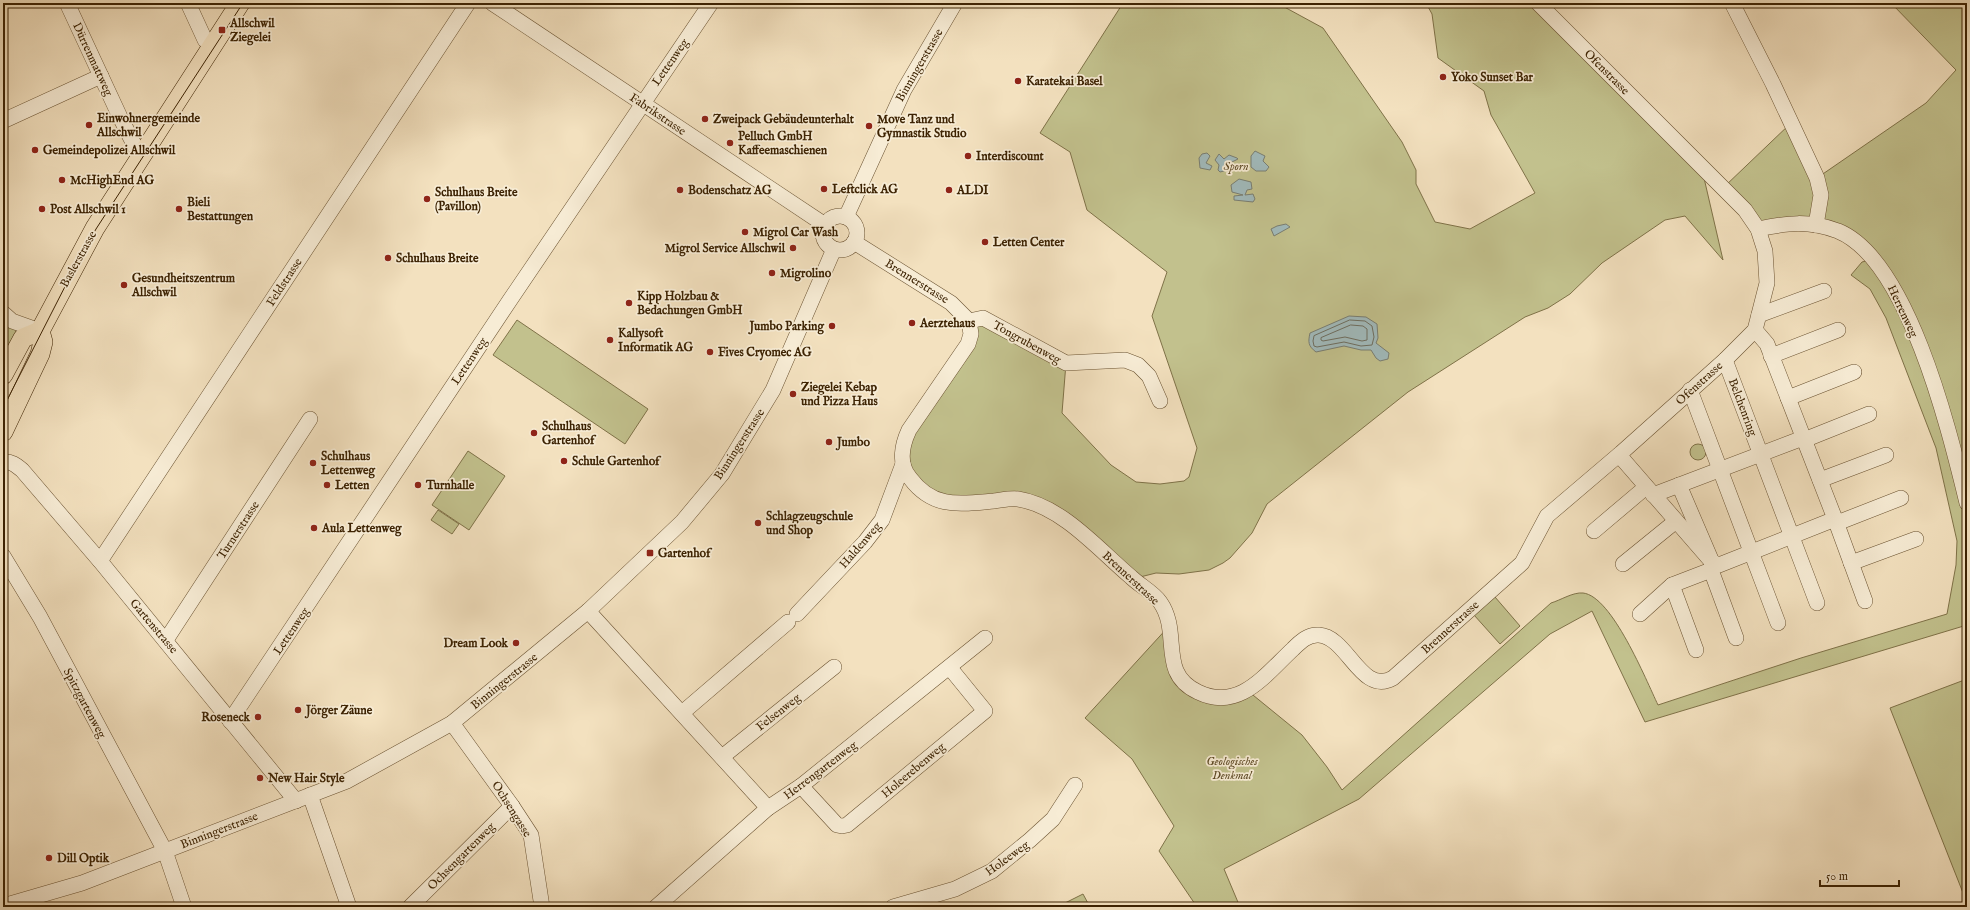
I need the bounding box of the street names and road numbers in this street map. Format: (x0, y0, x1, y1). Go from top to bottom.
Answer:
street label: Dürrenmattweg (69, 20, 116, 99)
street label: Binningerstrasse (892, 26, 947, 104)
street label: Lettenweg (649, 35, 692, 89)
street label: Ofenstrasse (1581, 47, 1633, 99)
street label: Fabrikstrasse (627, 90, 689, 139)
street label: Baslerstrasse (57, 228, 100, 290)
street label: Feldstrasse (263, 255, 306, 309)
street label: Brennerstrasse (882, 256, 952, 307)
street label: Herrenweg (1884, 283, 1921, 340)
street label: Tongrubenweg (990, 318, 1064, 368)
street label: Lettenweg (448, 334, 491, 388)
street label: Ofenstrasse (1673, 358, 1726, 408)
street label: Belchenring (1725, 376, 1761, 439)
street label: Binningerstrasse (711, 405, 768, 483)
street label: Turnerstrasse (214, 498, 263, 562)
street label: Haldenweg (836, 519, 885, 572)
street label: Brennerstrasse (1099, 548, 1163, 609)
street label: Gartenstrasse (126, 596, 181, 657)
street label: Brennerstrasse (1418, 597, 1483, 657)
street label: Lettenweg (270, 604, 313, 658)
street label: Binningerstrasse (468, 650, 541, 713)
street label: Spitzgartenweg (59, 666, 110, 742)
street label: Felsenweg (753, 690, 804, 734)
street label: Herrengartenweg (781, 738, 860, 803)
street label: Holeerebenweg (878, 739, 949, 801)
street label: Ochsengasse (488, 778, 535, 840)
street label: Binningerstrasse (178, 809, 261, 852)
street label: Ochsengartenweg (424, 819, 499, 893)
street label: Holeeweg (982, 837, 1033, 879)

